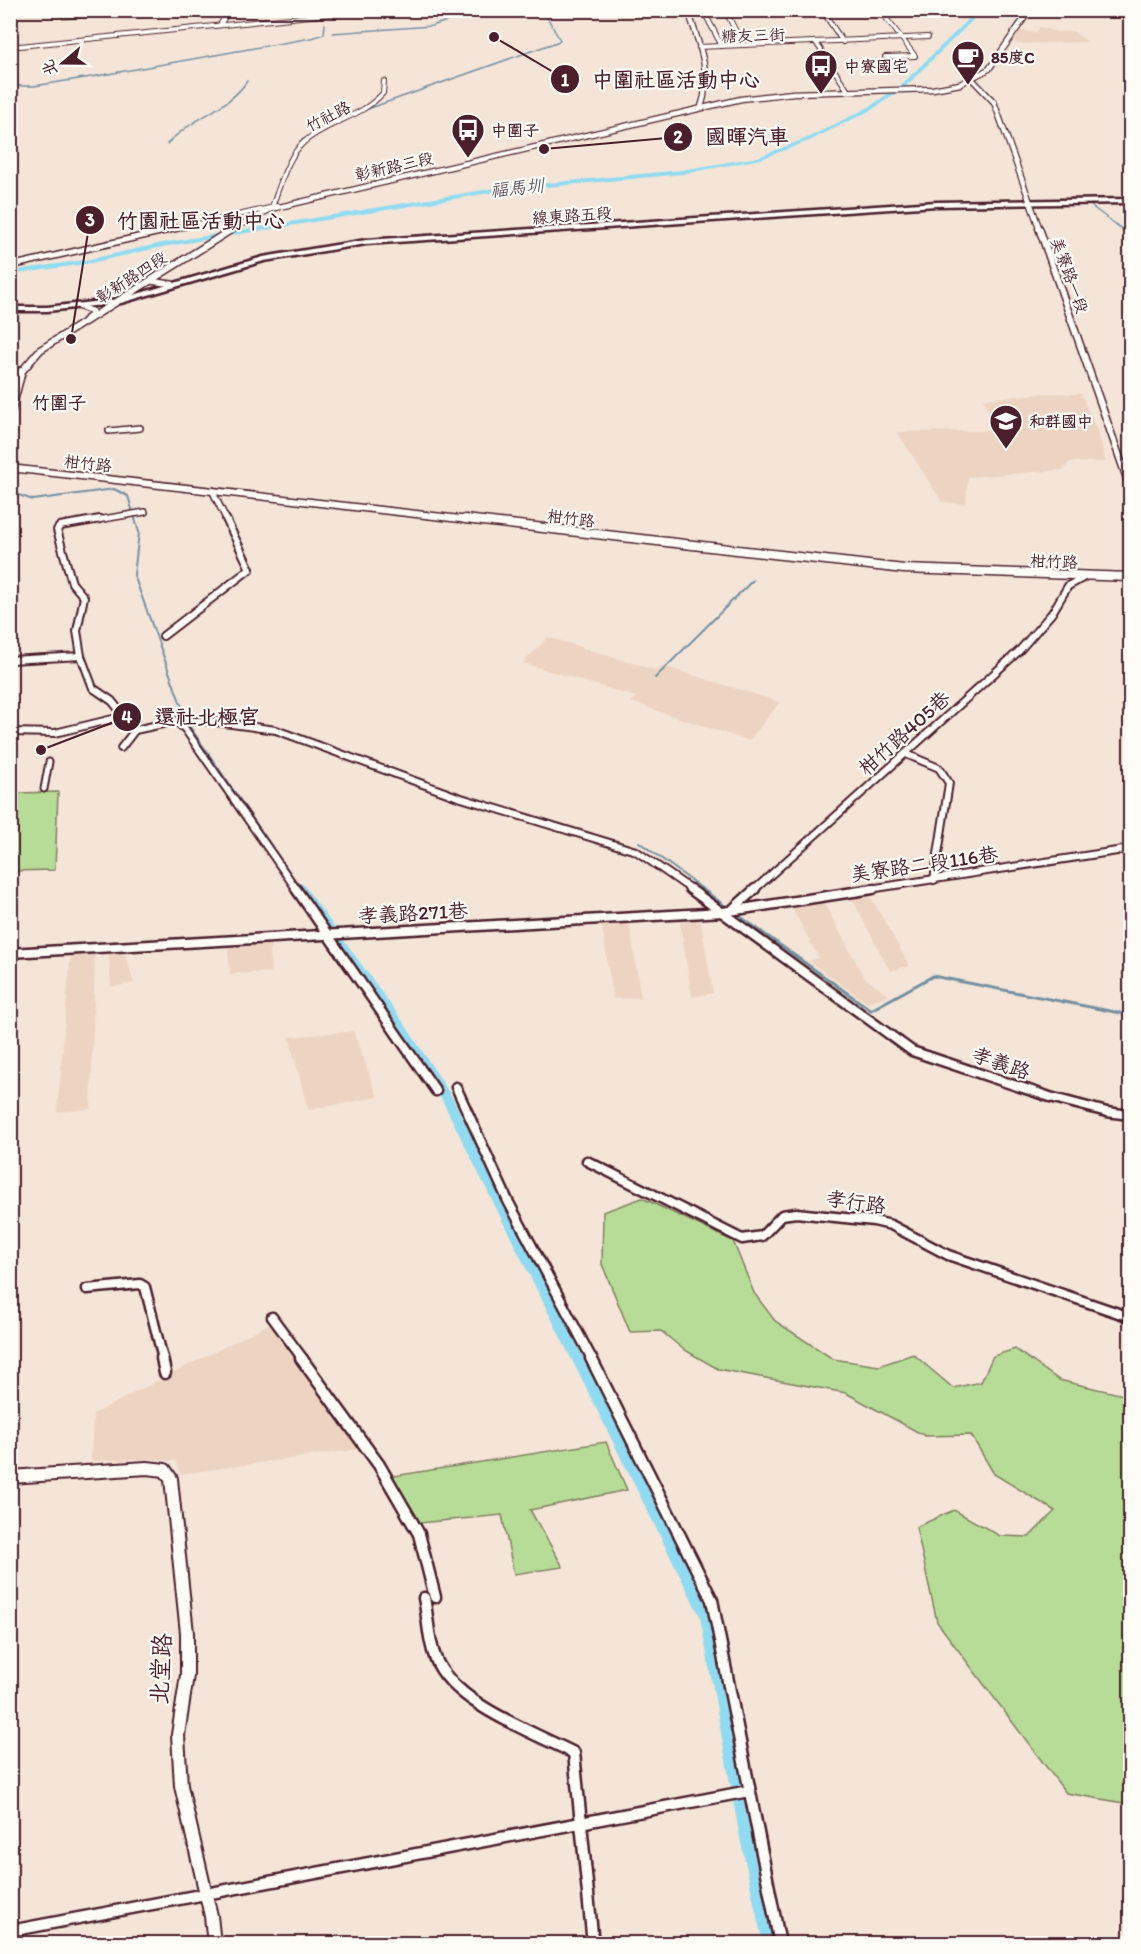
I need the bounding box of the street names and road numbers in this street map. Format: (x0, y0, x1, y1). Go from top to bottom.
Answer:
street label: 糖友三街 (721, 25, 785, 46)
street label: 竹社路 (303, 97, 354, 136)
street label: 彰新路三段 (353, 148, 435, 185)
street label: 線東路五段 (531, 203, 613, 228)
street label: 美寮路一段 (1047, 234, 1092, 316)
street label: 彰新路四段 (93, 248, 170, 307)
street label: 柑竹路 (63, 452, 113, 475)
street label: 柑竹路 (546, 506, 596, 531)
street label: 柑竹路 (1030, 551, 1078, 572)
street label: 柑竹路405巷 (853, 685, 955, 780)
street label: 美寮路二段116巷 (848, 842, 1001, 886)
street label: 孝義路271巷 (358, 898, 469, 928)
street label: 孝義路 (969, 1042, 1034, 1084)
street label: 孝行路 (825, 1186, 888, 1218)
street label: 北堂路 (144, 1632, 177, 1706)

